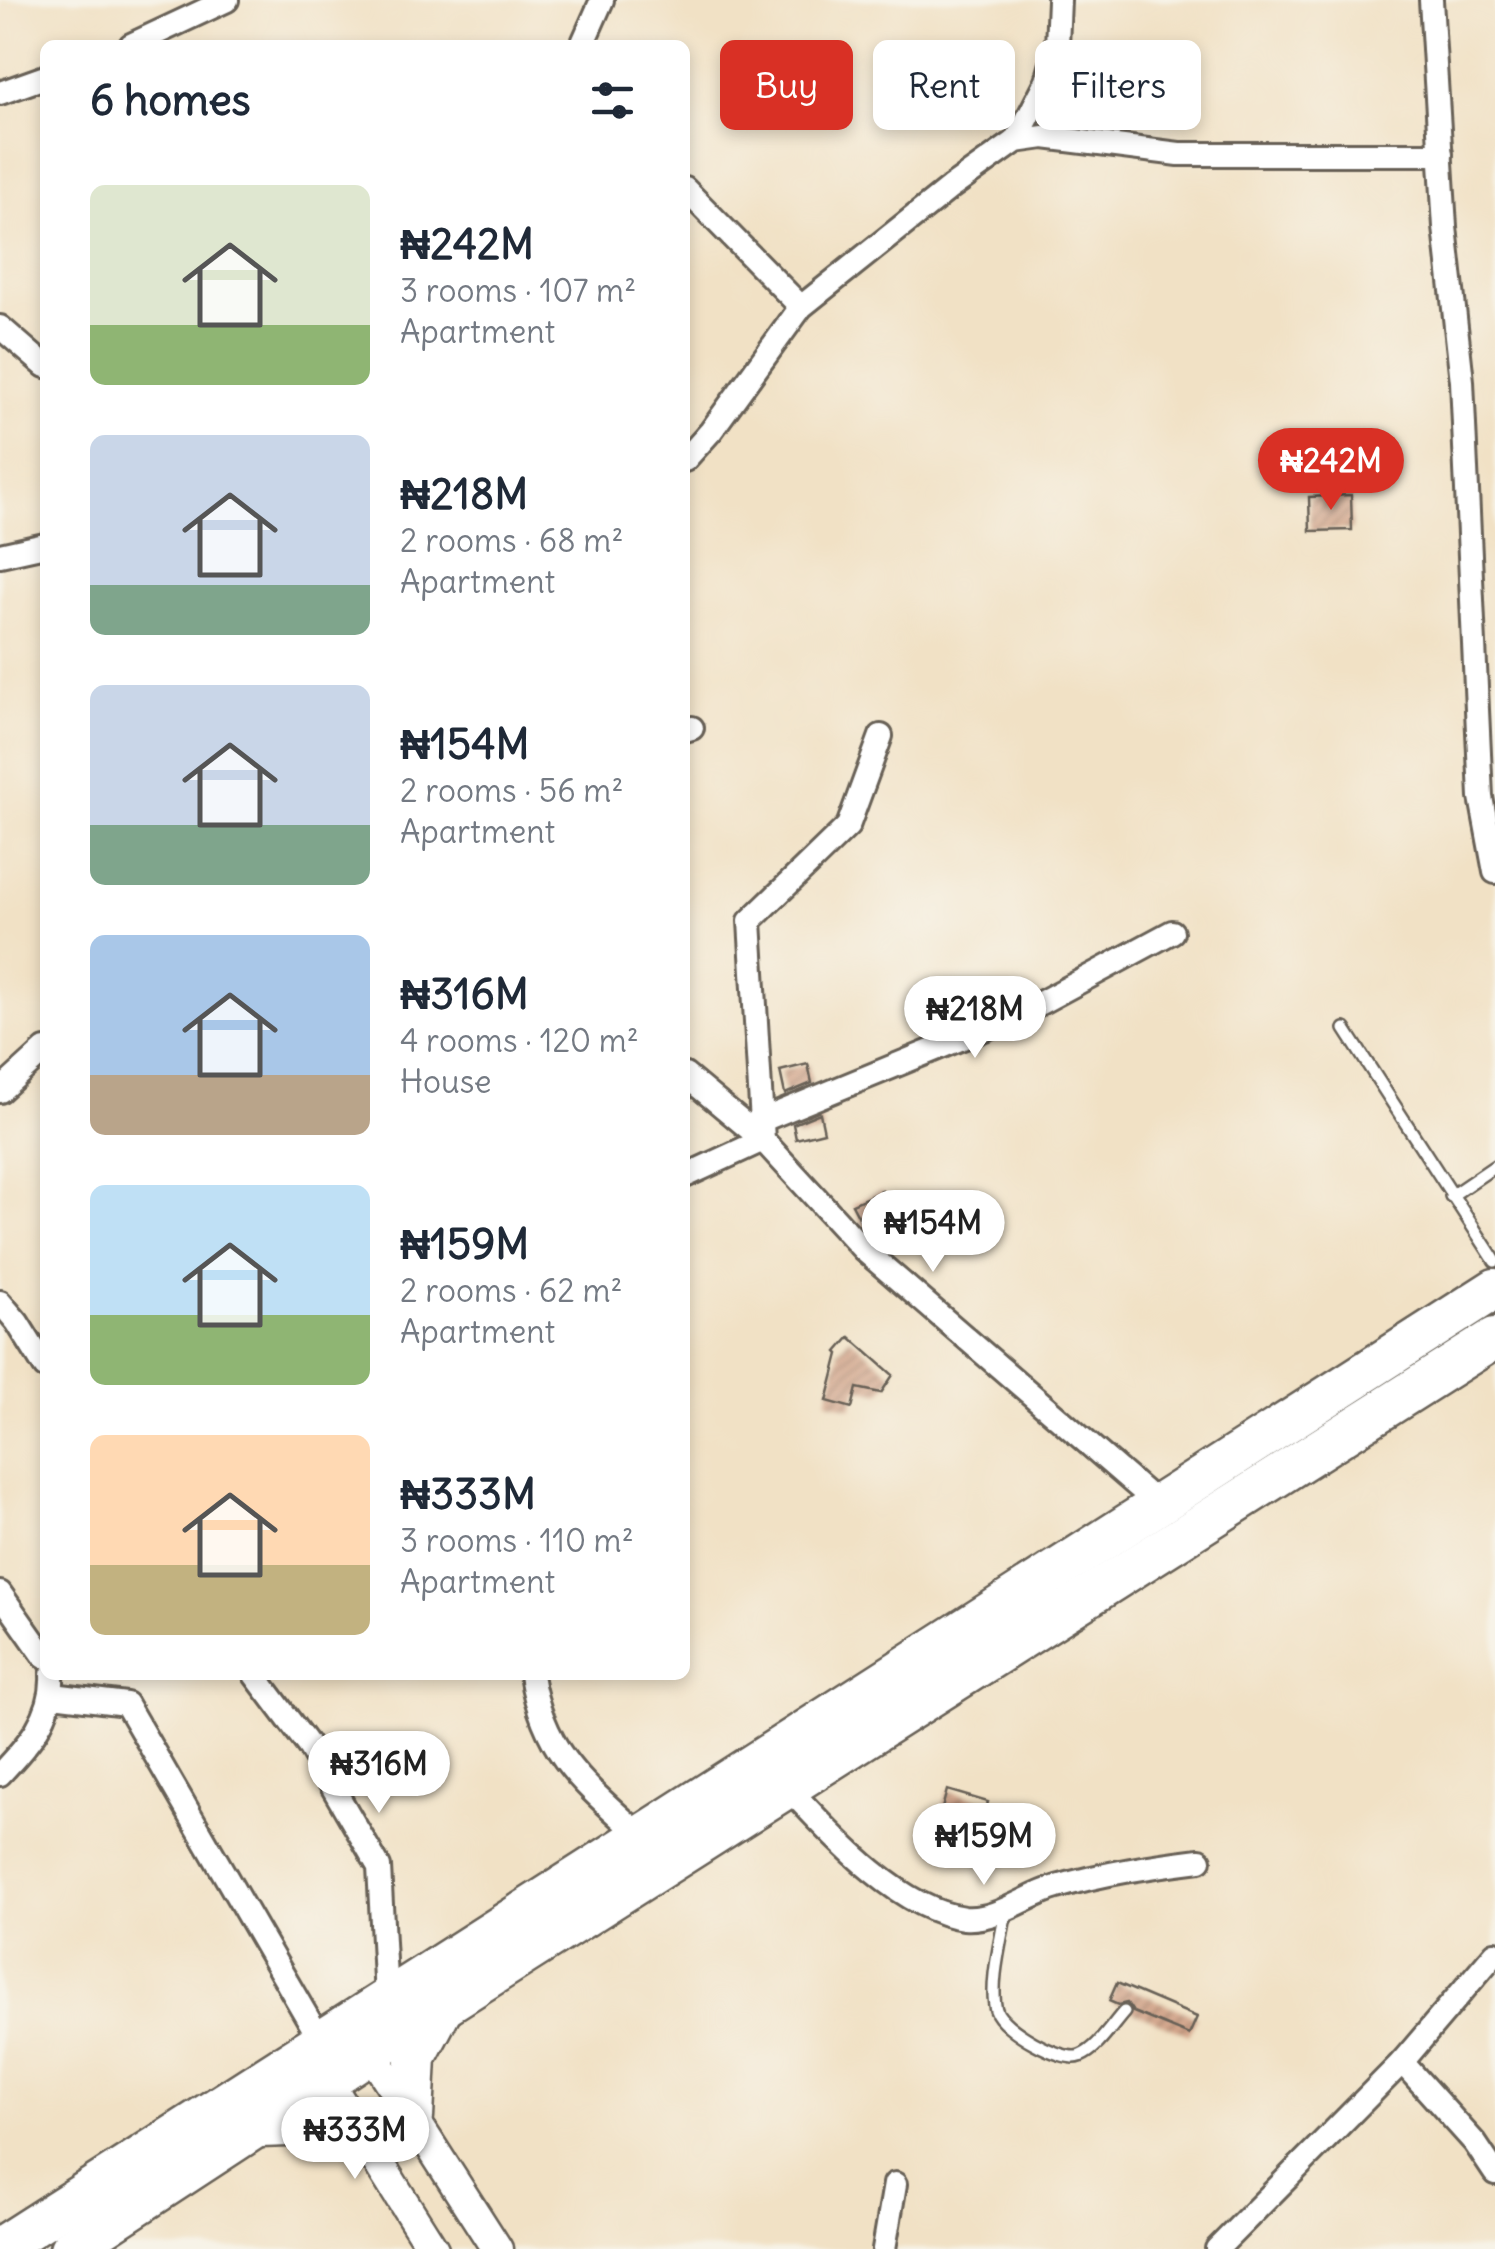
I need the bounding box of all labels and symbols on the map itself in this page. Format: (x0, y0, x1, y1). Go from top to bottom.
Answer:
pin: ₦242M (1261, 428, 1401, 513)
pin: ₦218M (905, 976, 1045, 1061)
pin: ₦154M (863, 1190, 1003, 1275)
pin: ₦316M (309, 1731, 449, 1816)
pin: ₦159M (914, 1803, 1054, 1888)
pin: ₦333M (285, 2097, 425, 2182)

